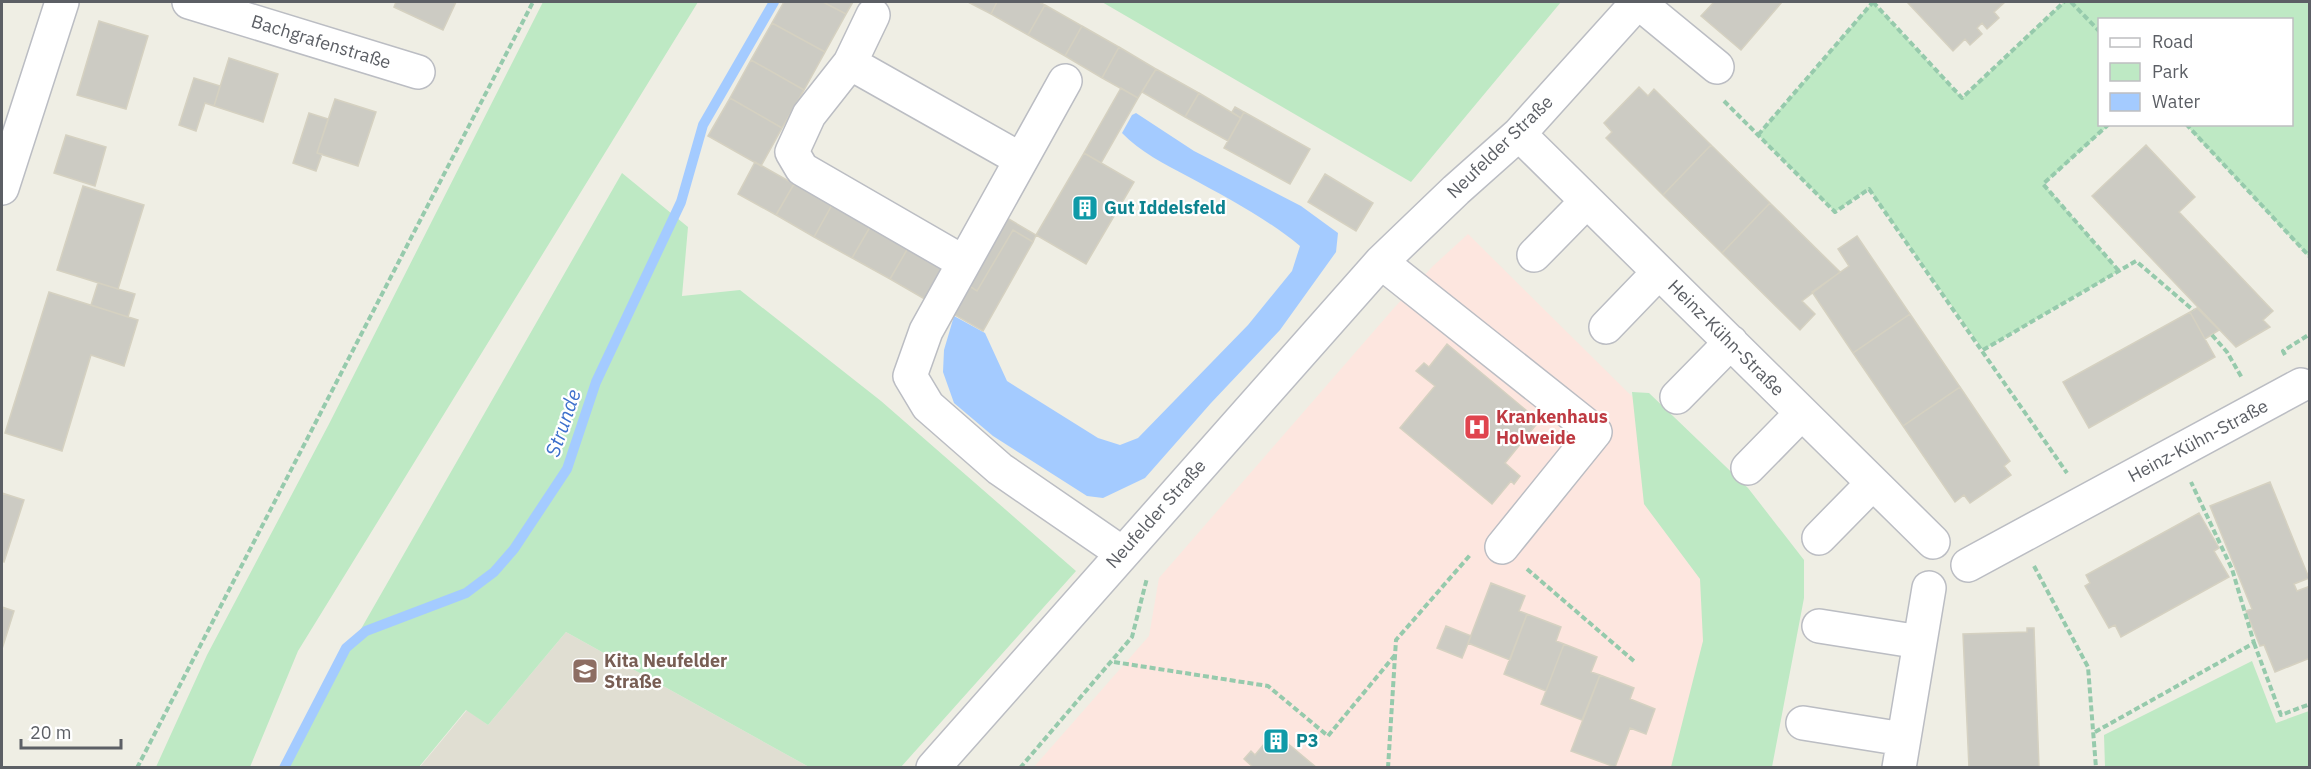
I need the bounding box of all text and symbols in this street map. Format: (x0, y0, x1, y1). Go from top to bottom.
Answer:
street label: Bachgrafenstraße (249, 9, 394, 74)
legend (2098, 18, 2293, 126)
text: Road (2152, 30, 2193, 53)
text: Park (2152, 60, 2189, 83)
street label: Neufelder Straße (1442, 90, 1558, 203)
text: Water (2152, 90, 2201, 113)
building icon: Gut Iddelsfeld (1070, 193, 1100, 223)
place label: Gut Iddelsfeld (1104, 196, 1226, 219)
street label: Heinz-Kühn-Straße (1663, 275, 1790, 401)
water label: Strunde (538, 386, 587, 460)
street label: Heinz-Kühn-Straße (2124, 394, 2272, 487)
place label: Krankenhaus Holweide (1496, 405, 1608, 449)
hospital icon: Krankenhaus Holweide (1462, 412, 1492, 442)
street label: Neufelder Straße (1101, 454, 1211, 573)
place label: Kita Neufelder Straße (604, 649, 727, 693)
school or university icon: Kita Neufelder Straße (570, 656, 600, 686)
scale bar (21, 712, 122, 750)
text: 20 m (30, 721, 72, 744)
building icon: P3 (1261, 726, 1291, 756)
place label: P3 (1296, 729, 1319, 752)

